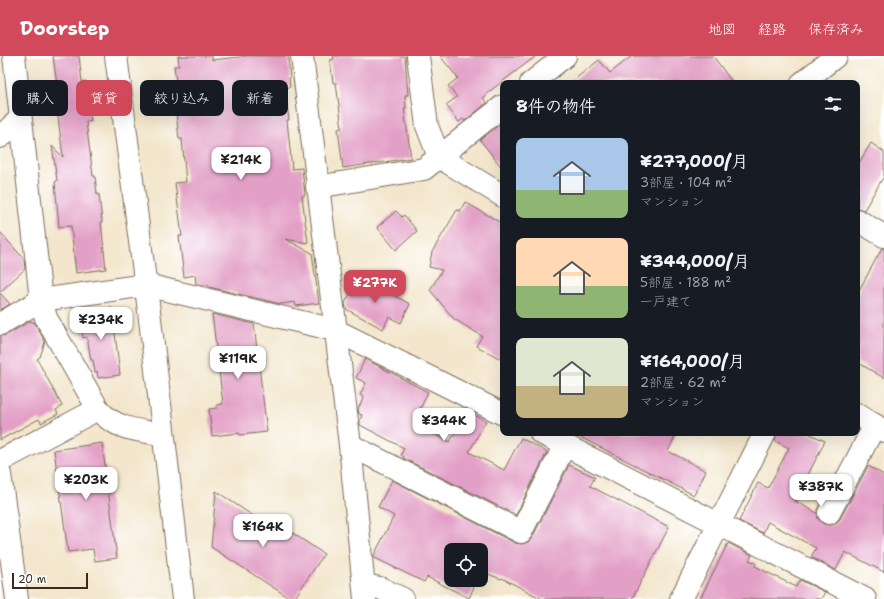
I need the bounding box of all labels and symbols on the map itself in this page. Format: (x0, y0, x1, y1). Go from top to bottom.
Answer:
pin: ¥214K (213, 147, 269, 181)
pin: ¥277K (347, 270, 403, 304)
pin: ¥234K (73, 307, 129, 341)
pin: ¥119K (210, 346, 266, 380)
pin: ¥344K (416, 408, 472, 442)
pin: ¥203K (58, 467, 114, 501)
pin: ¥387K (793, 474, 849, 508)
pin: ¥164K (235, 514, 291, 548)
scale bar (12, 571, 88, 590)

